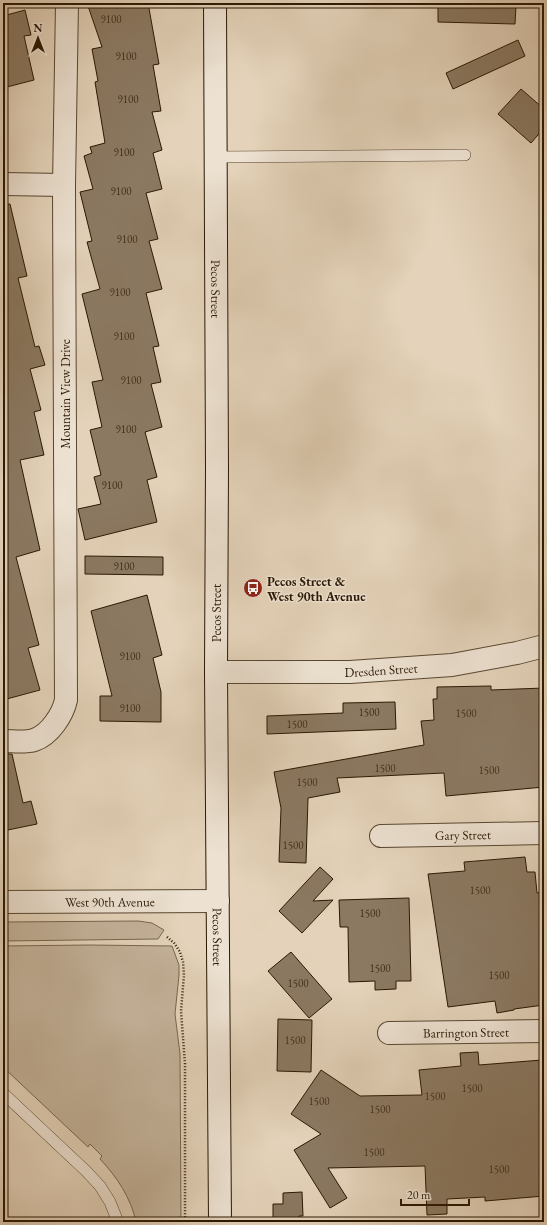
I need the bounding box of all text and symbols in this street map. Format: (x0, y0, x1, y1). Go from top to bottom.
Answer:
house number: 9100 (100, 12, 122, 26)
north arrow (18, 18, 58, 58)
text: N (34, 21, 43, 35)
house number: 9100 (115, 49, 137, 63)
house number: 9100 (117, 92, 139, 106)
house number: 9100 (113, 145, 135, 159)
house number: 9100 (110, 184, 132, 198)
house number: 9100 (116, 232, 138, 246)
street label: Pecos Street (207, 260, 224, 318)
house number: 9100 (109, 285, 131, 299)
house number: 9100 (113, 329, 135, 343)
street label: Mountain View Drive (57, 339, 74, 449)
house number: 9100 (120, 373, 142, 387)
house number: 9100 (115, 422, 137, 436)
house number: 9100 (101, 478, 123, 492)
house number: 9100 (113, 559, 135, 573)
place label: Pecos Street & West 90th Avenue (267, 573, 366, 605)
bus stop icon: Pecos Street & West 90th Avenue (242, 577, 264, 599)
street label: Pecos Street (208, 584, 225, 642)
house number: 9100 (119, 649, 141, 663)
street label: Dresden Street (344, 659, 418, 681)
house number: 9100 (119, 701, 141, 715)
house number: 1500 (358, 705, 380, 719)
house number: 1500 (455, 706, 477, 720)
house number: 1500 (286, 717, 308, 731)
house number: 1500 (374, 761, 396, 775)
house number: 1500 (478, 763, 500, 777)
house number: 1500 (296, 775, 318, 789)
street label: Gary Street (435, 826, 491, 844)
house number: 1500 (282, 838, 304, 852)
house number: 1500 (469, 883, 491, 897)
street label: West 90th Avenue (65, 893, 155, 911)
house number: 1500 (359, 906, 381, 920)
street label: Pecos Street (209, 908, 226, 966)
house number: 1500 (369, 961, 391, 975)
house number: 1500 (488, 968, 510, 982)
house number: 1500 (287, 976, 309, 990)
street label: Barrington Street (423, 1023, 509, 1042)
house number: 1500 (284, 1033, 306, 1047)
house number: 1500 (461, 1081, 483, 1095)
house number: 1500 (424, 1089, 446, 1103)
house number: 1500 (308, 1094, 330, 1108)
house number: 1500 (369, 1102, 391, 1116)
house number: 1500 (363, 1145, 385, 1159)
house number: 1500 (488, 1162, 510, 1176)
scale bar (401, 1181, 469, 1207)
text: 20 m (407, 1187, 431, 1203)

